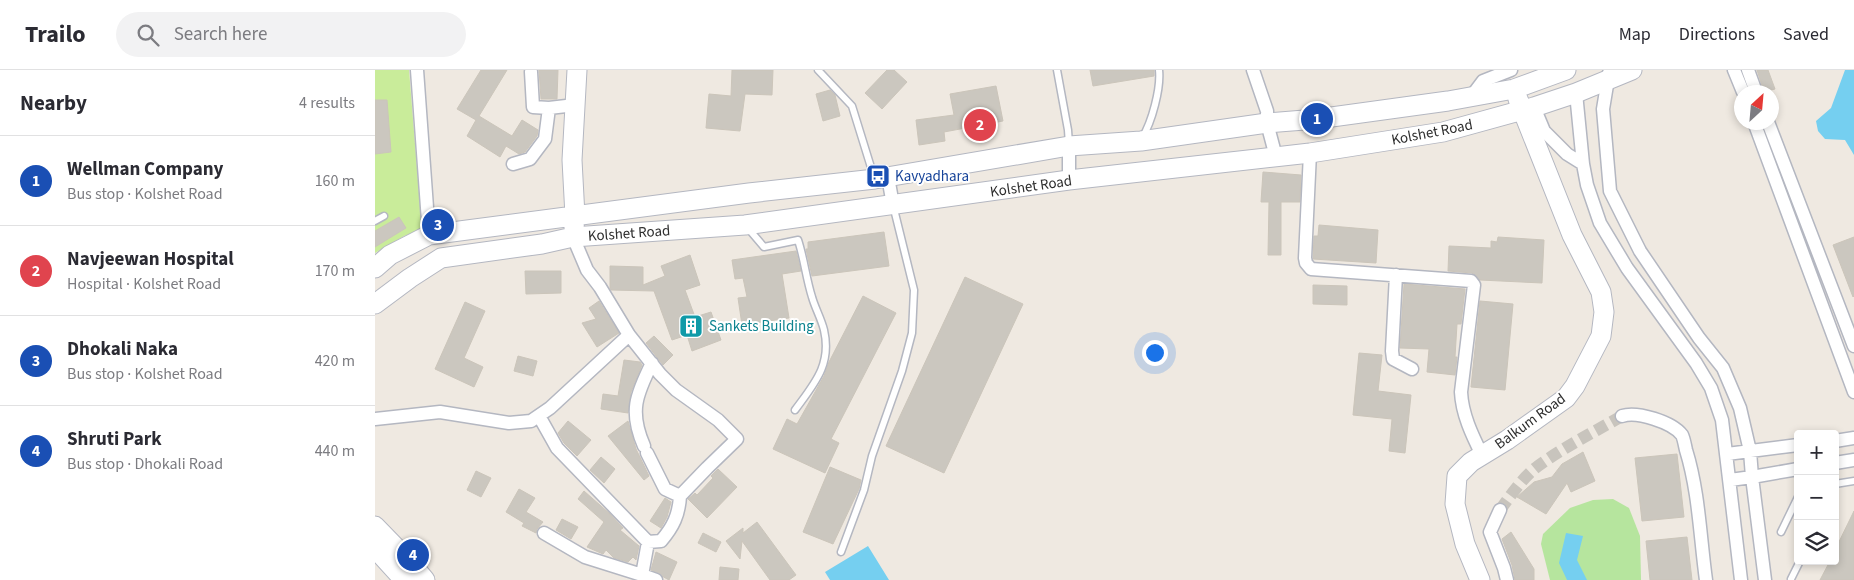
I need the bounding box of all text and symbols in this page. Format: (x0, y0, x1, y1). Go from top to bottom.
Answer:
search box (116, 12, 466, 57)
text: Trailo (25, 17, 86, 52)
icon: search (134, 21, 162, 49)
text: Search here (174, 21, 267, 48)
text: Map (1619, 22, 1651, 47)
text: Directions (1679, 22, 1755, 47)
text: Saved (1783, 22, 1829, 47)
north arrow (1734, 85, 1779, 130)
text: Nearby (20, 88, 87, 118)
text: 4 results (299, 92, 355, 114)
pin: 1 (1301, 100, 1333, 138)
pin: 2 (964, 106, 996, 144)
street label: Kolshet Road (1390, 114, 1475, 151)
text: Wellman Company (67, 156, 223, 183)
bus stop icon: Kavyadhara (865, 163, 891, 189)
place label: Kavyadhara (895, 166, 969, 187)
text: 1 (32, 170, 40, 192)
text: 160 m (315, 170, 355, 192)
street label: Kolshet Road (989, 170, 1073, 203)
text: Bus stop · Kolshet Road (67, 183, 223, 205)
pin: 3 (422, 206, 454, 244)
street label: Kolshet Road (587, 220, 671, 247)
text: Navjeewan Hospital (67, 246, 234, 273)
text: 2 (32, 260, 40, 282)
text: 170 m (315, 260, 355, 282)
text: Hospital · Kolshet Road (67, 273, 221, 295)
building icon: Sankets Building (678, 313, 704, 339)
place label: Sankets Building (709, 316, 814, 337)
text: Dhokali Naka (67, 336, 178, 363)
your location (1142, 340, 1168, 366)
text: 3 (32, 350, 40, 372)
text: 420 m (315, 350, 355, 372)
text: Bus stop · Kolshet Road (67, 363, 223, 385)
street label: Balkum Road (1490, 388, 1570, 454)
text: Shruti Park (67, 426, 162, 453)
map controls (1794, 430, 1839, 565)
button: + (1794, 430, 1839, 475)
text: 4 (32, 440, 40, 462)
text: 440 m (315, 440, 355, 462)
text: Bus stop · Dhokali Road (67, 453, 223, 475)
button: − (1794, 475, 1839, 520)
button: layers (1794, 520, 1839, 565)
pin: 4 (397, 536, 429, 574)

